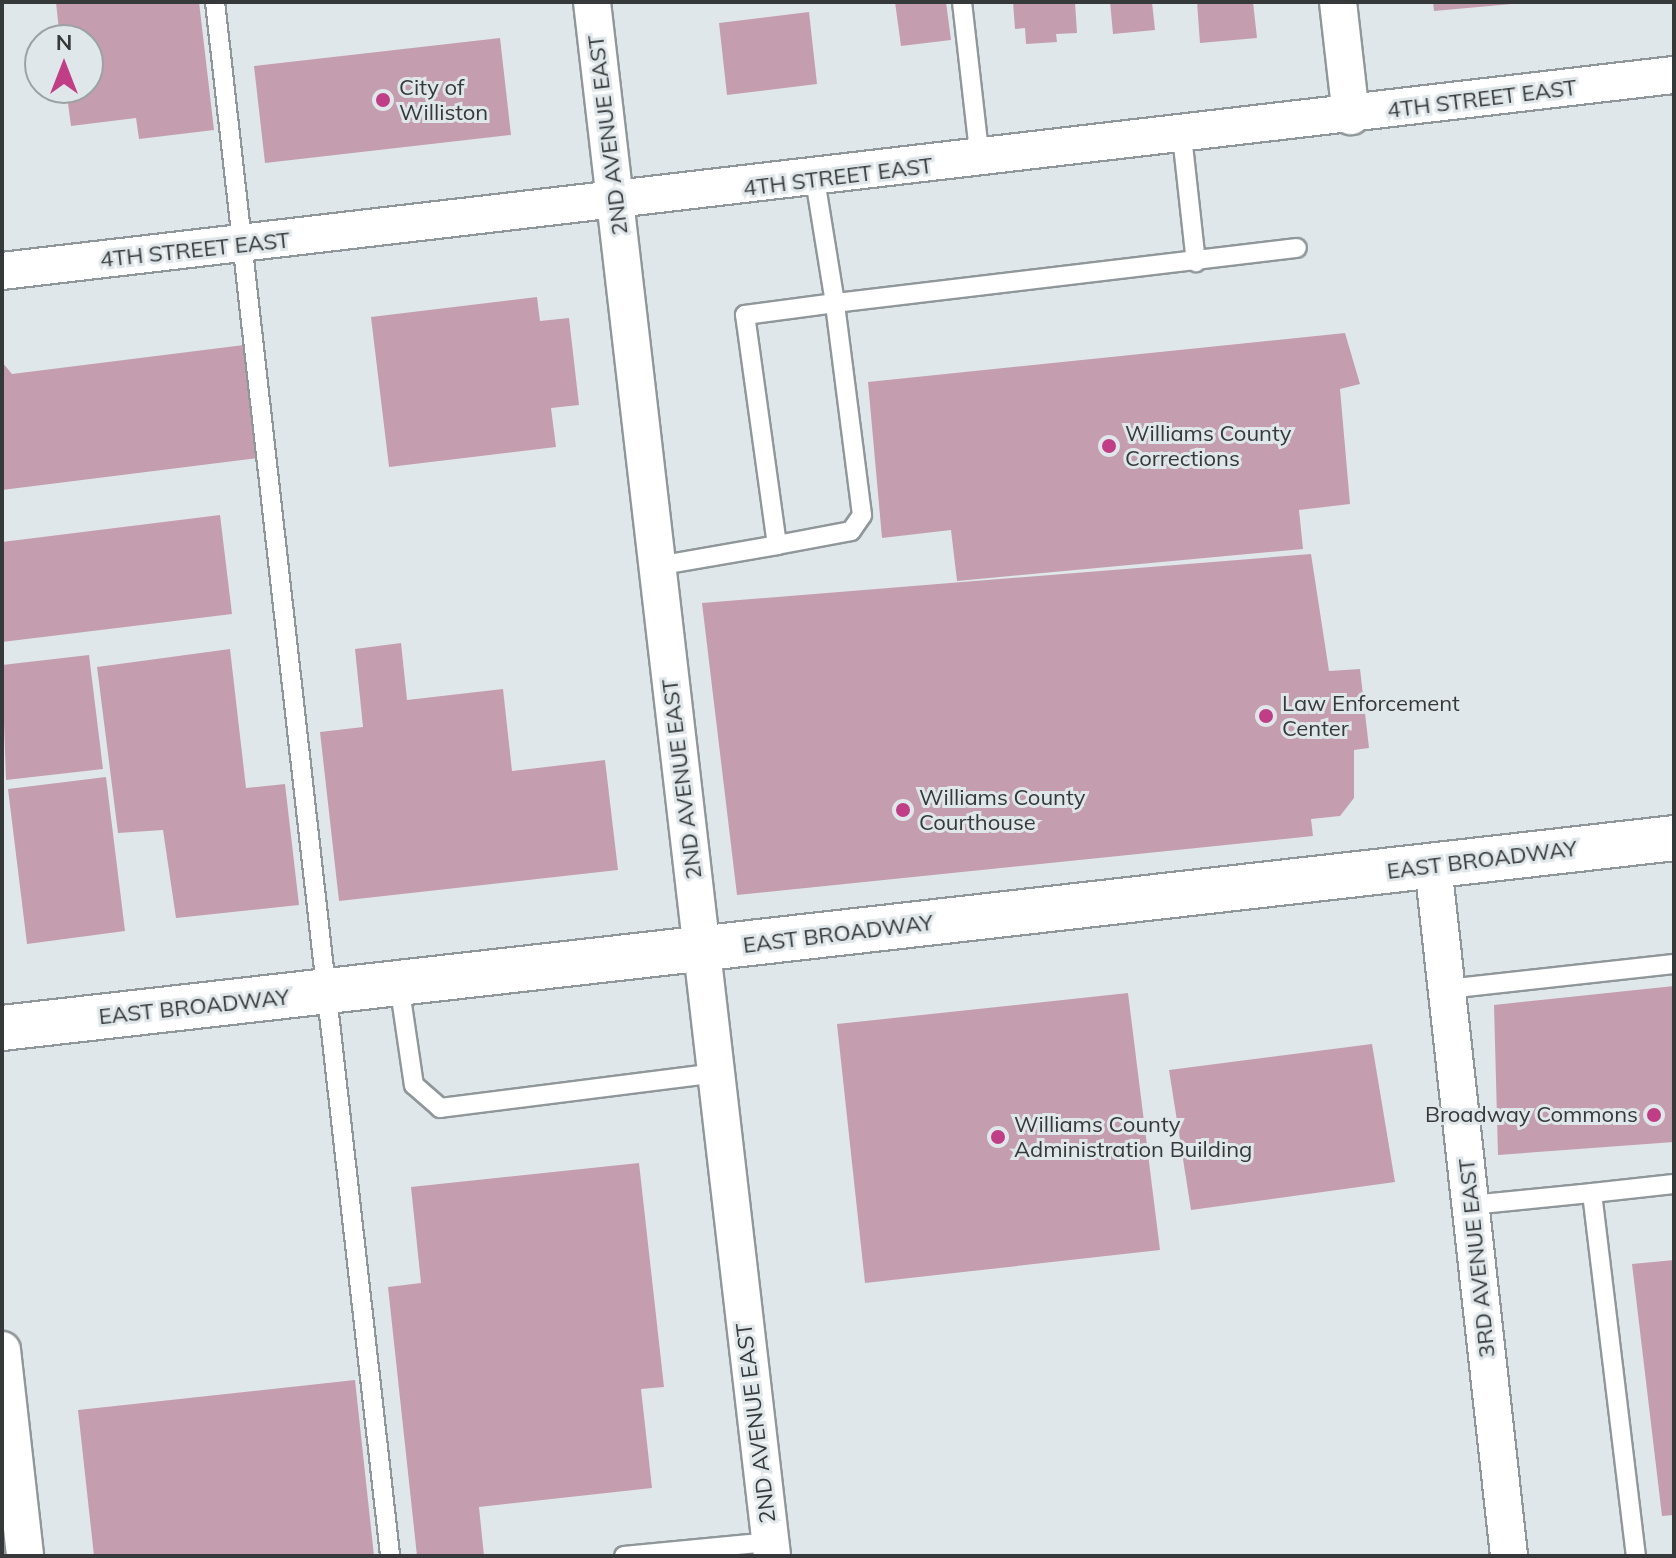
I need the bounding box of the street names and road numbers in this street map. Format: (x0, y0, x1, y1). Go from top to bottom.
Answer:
street label: 2ND AVENUE EAST (583, 33, 633, 237)
street label: 4TH STREET EAST (1386, 74, 1578, 124)
street label: 4TH STREET EAST (742, 152, 934, 202)
street label: 4TH STREET EAST (99, 227, 291, 273)
street label: 2ND AVENUE EAST (657, 677, 707, 881)
street label: EAST BROADWAY (1385, 835, 1579, 885)
street label: EAST BROADWAY (741, 909, 935, 959)
street label: EAST BROADWAY (97, 984, 291, 1030)
street label: 3RD AVENUE EAST (1453, 1157, 1501, 1359)
street label: 2ND AVENUE EAST (731, 1321, 781, 1525)

